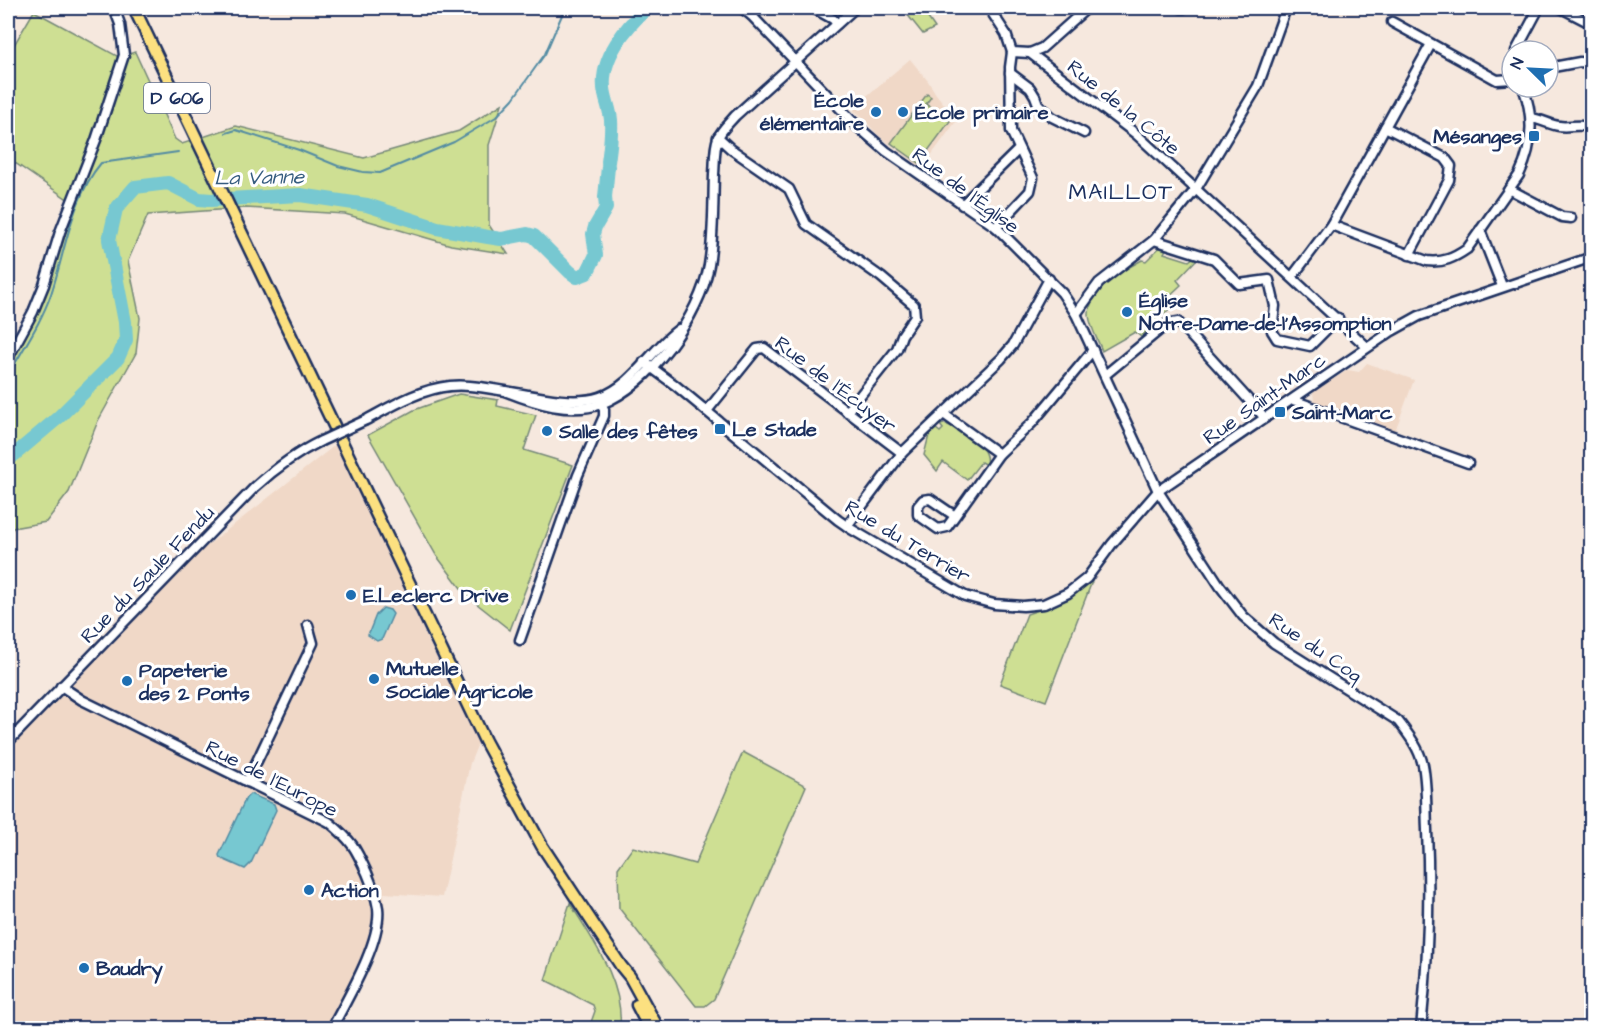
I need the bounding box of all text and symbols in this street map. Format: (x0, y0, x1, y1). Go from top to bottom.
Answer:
north arrow (1500, 39, 1560, 99)
street label: Rue de la Côte (1061, 53, 1186, 162)
text: N (1505, 54, 1529, 72)
road number: D 606 (144, 83, 210, 113)
place label: École élémentaire (760, 87, 864, 138)
place label: École primaire (915, 99, 1049, 127)
marker: École élémentaire (869, 105, 883, 119)
marker: École primaire (896, 105, 910, 119)
place label: Mésanges (1433, 123, 1522, 152)
marker: Mésanges (1527, 129, 1541, 143)
street label: Rue de l'Église (905, 141, 1025, 241)
water label: La Vanne (214, 162, 306, 193)
district label: MAILLOT (1068, 177, 1174, 208)
place label: Église Notre-Dame-de-l'Assomption (1139, 287, 1392, 338)
marker: Église Notre-Dame-de-l'Assomption (1120, 305, 1134, 319)
street label: Rue de l’Écuyer (768, 330, 902, 441)
street label: Rue Saint-Marc (1198, 346, 1332, 452)
place label: Saint-Marc (1291, 399, 1393, 427)
marker: Saint-Marc (1273, 405, 1287, 419)
place label: Le Stade (732, 416, 817, 444)
place label: Salle des fêtes (558, 418, 698, 446)
marker: Le Stade (713, 422, 727, 436)
marker: Salle des fêtes (540, 424, 554, 438)
street label: Rue du Terrier (839, 493, 976, 590)
street label: Rue du Saule Fendu (74, 500, 221, 650)
place label: E.Leclerc Drive (363, 582, 509, 610)
marker: E.Leclerc Drive (344, 588, 358, 602)
street label: Rue du Coq (1263, 606, 1368, 689)
place label: Mutuelle Sociale Agricole (385, 655, 533, 707)
place label: Papeterie des 2 Ponts (138, 657, 250, 708)
marker: Mutuelle Sociale Agricole (367, 672, 381, 686)
marker: Papeterie des 2 Ponts (120, 674, 134, 688)
street label: Rue de l'Europe (201, 734, 343, 824)
place label: Action (321, 877, 379, 905)
marker: Action (302, 883, 316, 897)
place label: Baudry (96, 955, 163, 984)
marker: Baudry (77, 961, 91, 975)

